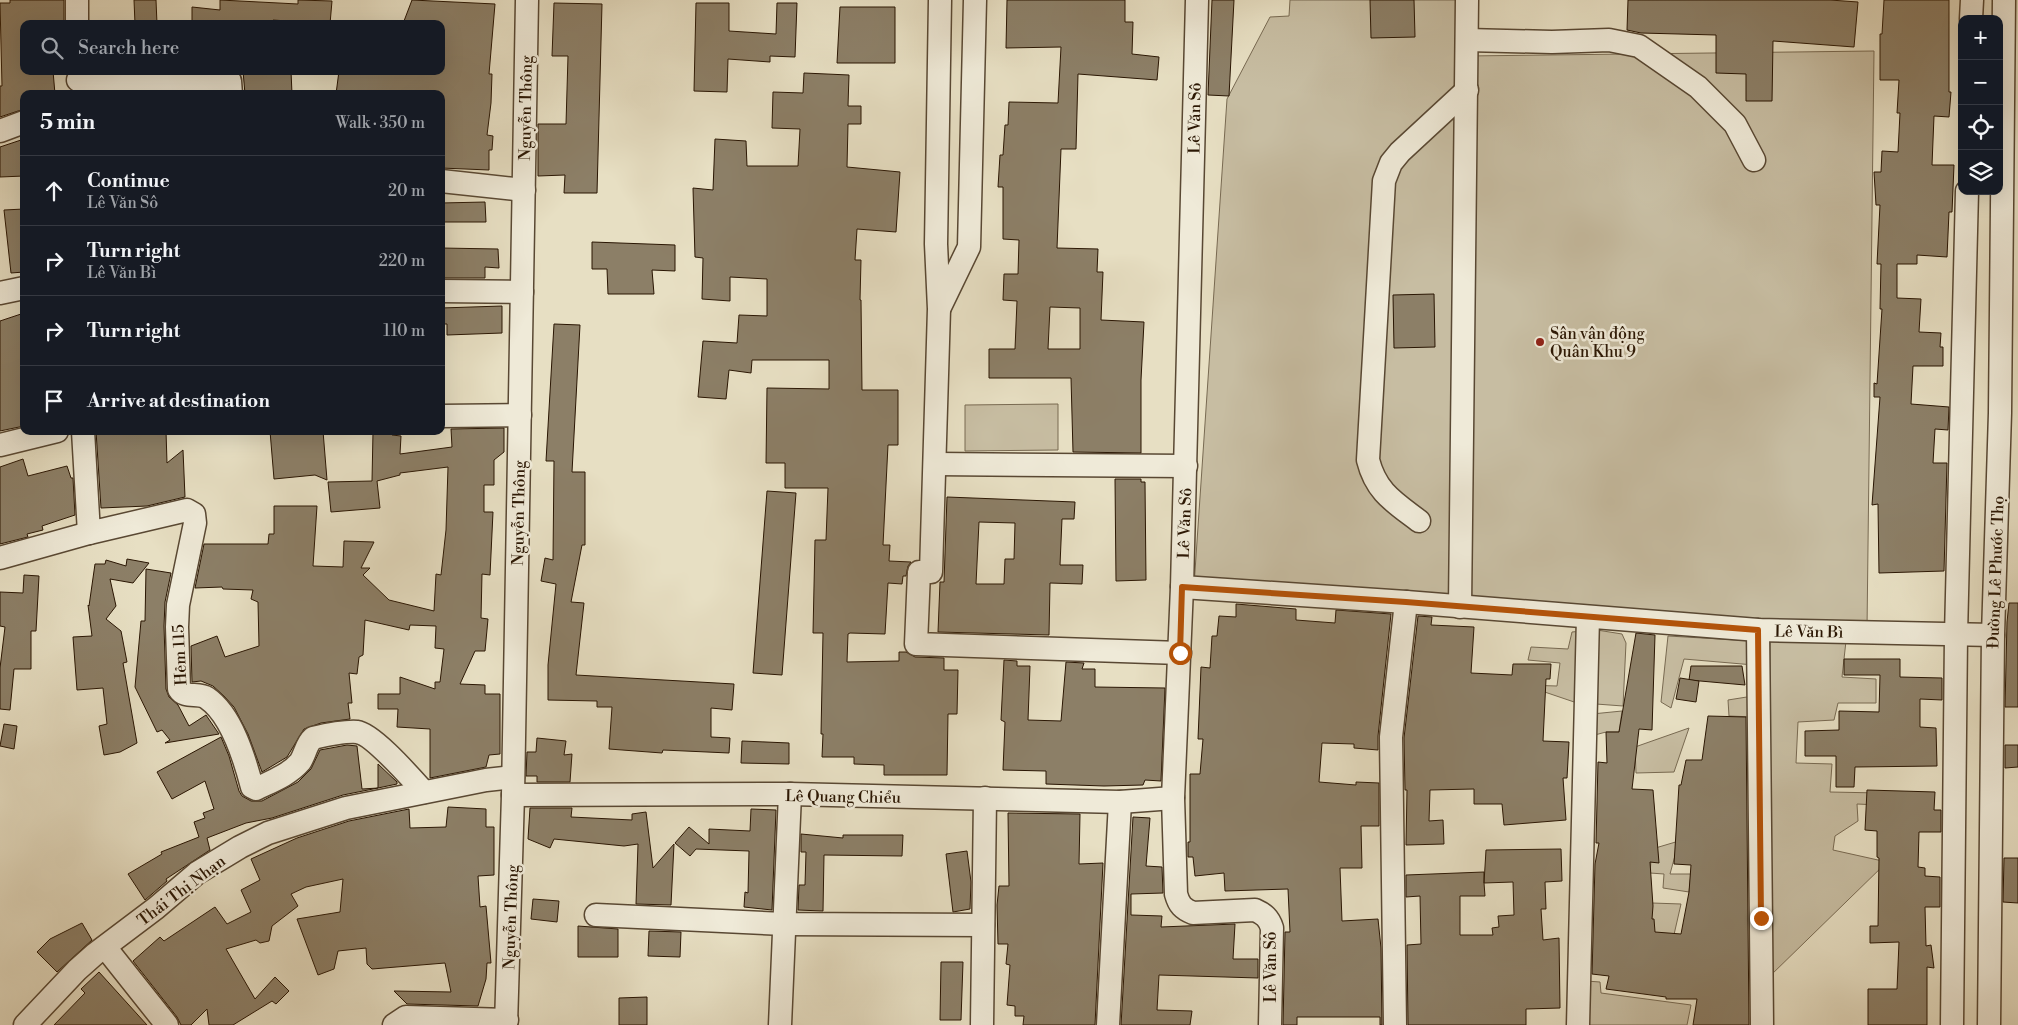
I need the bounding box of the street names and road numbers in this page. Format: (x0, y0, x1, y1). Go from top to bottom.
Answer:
street label: Nguyễn Thông (515, 55, 537, 161)
street label: Lê Văn Sô (1184, 82, 1206, 154)
street label: Nguyễn Thông (508, 460, 530, 566)
street label: Lê Văn Sô (1174, 487, 1196, 559)
street label: Đường Lê Phước Thọ (1983, 495, 2009, 649)
street label: Lê Văn Bì (1774, 621, 1844, 643)
street label: Hẻm 115 (168, 624, 192, 686)
street label: Lê Quang Chiểu (785, 786, 901, 808)
street label: Thái Thị Nhạn (134, 851, 230, 930)
street label: Nguyễn Thông (499, 863, 523, 970)
street label: Lê Văn Sô (1261, 931, 1281, 1003)

